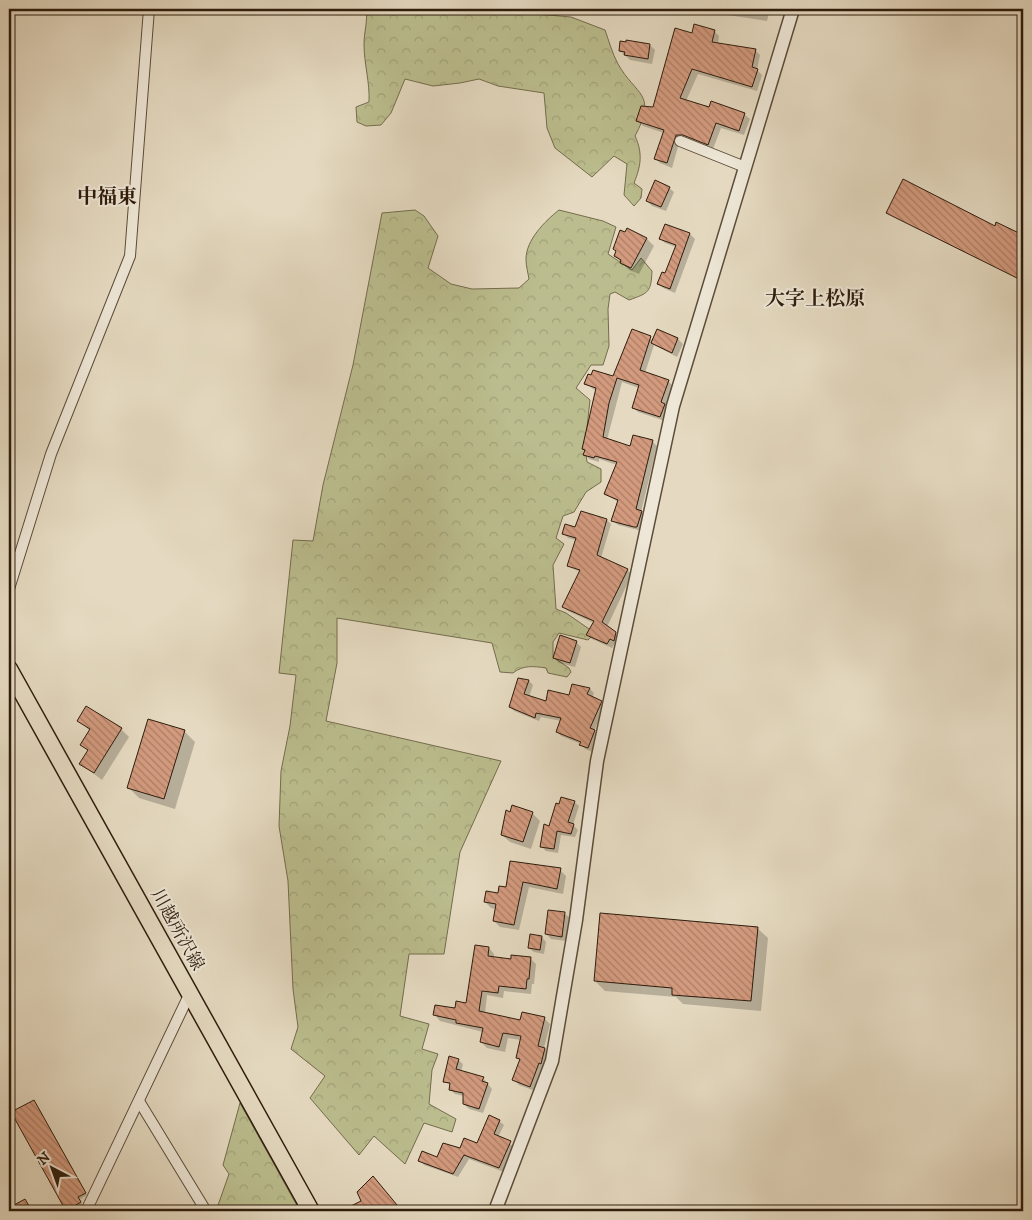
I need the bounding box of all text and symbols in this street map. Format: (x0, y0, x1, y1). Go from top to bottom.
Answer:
district label: 中福東 (77, 185, 137, 210)
district label: 大字上松原 (765, 287, 865, 312)
street label: 川越所沢線 (146, 885, 208, 975)
north arrow (28, 1142, 78, 1192)
text: N (34, 1148, 55, 1170)

